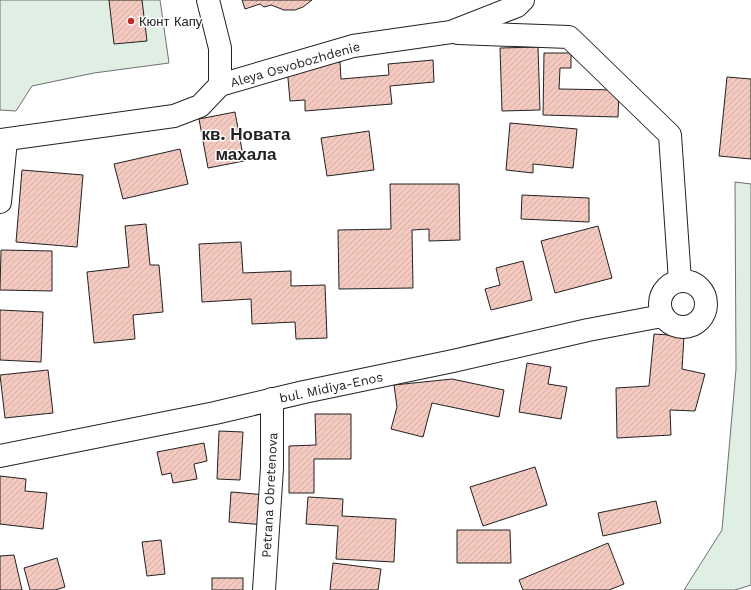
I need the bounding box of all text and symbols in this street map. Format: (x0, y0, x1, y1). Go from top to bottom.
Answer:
place label: Кюнт Капу (139, 14, 203, 29)
marker: Кюнт Капу (126, 16, 136, 26)
street label: Aleya Osvobozhdenie (229, 39, 362, 90)
district label: кв. Новата махала (202, 124, 291, 164)
street label: bul. Midiya-Enos (278, 369, 384, 406)
street label: Petrana Obretenova (259, 431, 280, 558)

